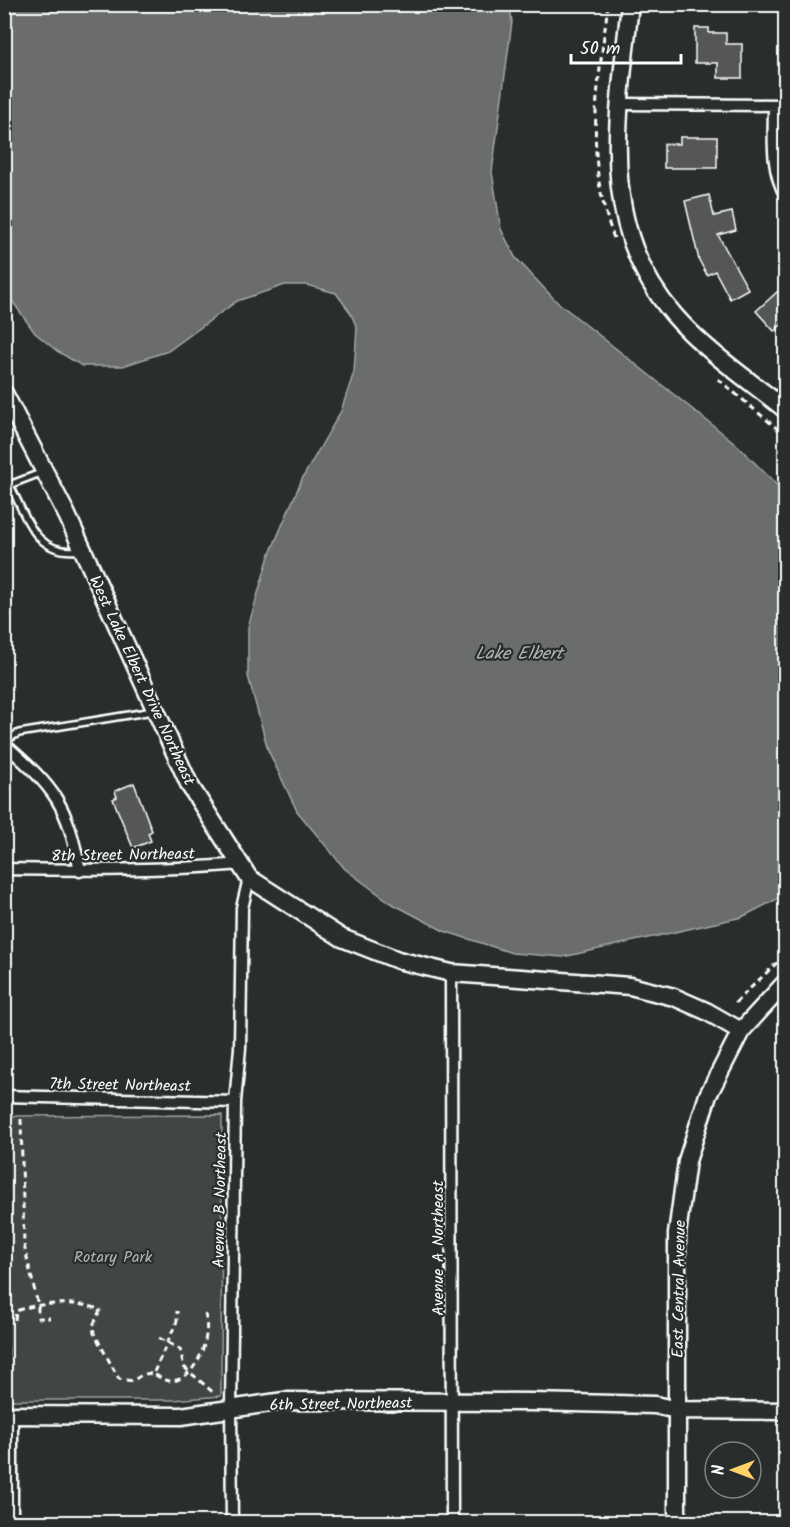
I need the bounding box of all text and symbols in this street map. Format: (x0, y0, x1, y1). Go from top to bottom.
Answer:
scale bar (571, 27, 680, 65)
text: 50 m (580, 35, 620, 64)
street label: West Lake Elbert Drive Northeast (82, 572, 202, 790)
water label: Lake Elbert (475, 640, 566, 669)
street label: 8th Street Northeast (51, 842, 196, 869)
street label: 7th Street Northeast (49, 1072, 192, 1099)
street label: Avenue B Northeast (207, 1131, 234, 1268)
street label: Avenue A Northeast (426, 1179, 451, 1316)
street label: East Central Avenue (666, 1220, 693, 1358)
park label: Rotary Park (74, 1245, 153, 1270)
street label: 6th Street Northeast (269, 1391, 414, 1418)
north arrow (703, 1440, 763, 1500)
text: N (707, 1465, 732, 1475)

